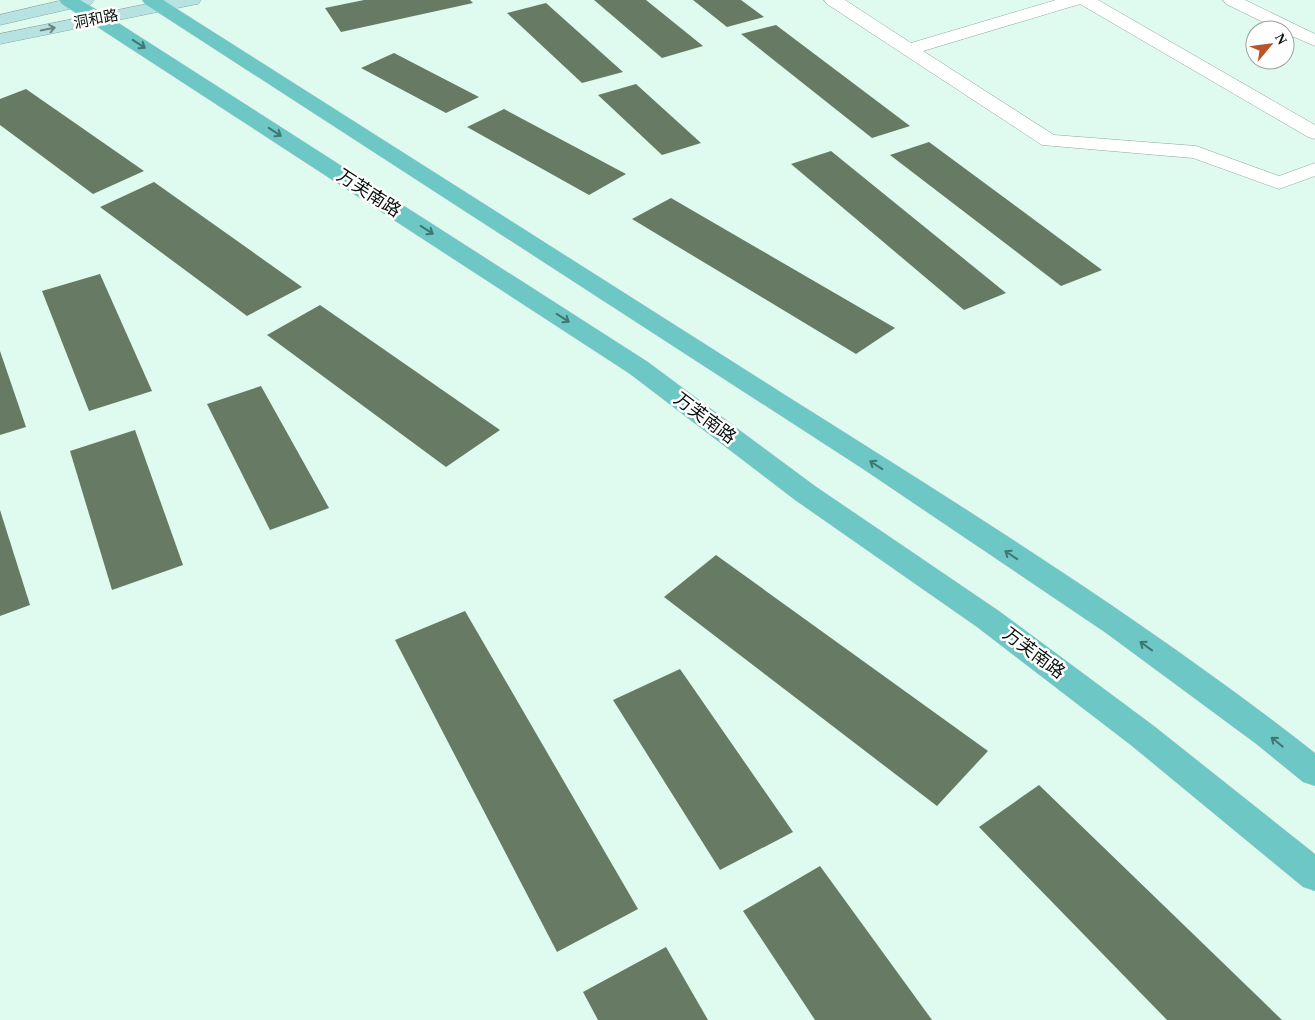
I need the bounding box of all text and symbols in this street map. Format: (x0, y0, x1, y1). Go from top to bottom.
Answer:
street label: 洞和路 (72, 7, 120, 31)
north arrow (1245, 20, 1295, 70)
one-way arrow (39, 24, 55, 33)
text: N (1272, 31, 1290, 47)
one-way arrow (132, 39, 146, 49)
one-way arrow (268, 127, 282, 137)
street label: 万芙南路 (333, 165, 405, 221)
one-way arrow (419, 225, 433, 235)
one-way arrow (556, 313, 570, 323)
street label: 万芙南路 (670, 388, 740, 448)
one-way arrow (869, 460, 883, 470)
one-way arrow (1005, 550, 1019, 560)
street label: 万芙南路 (999, 623, 1069, 683)
one-way arrow (1139, 641, 1153, 651)
one-way arrow (1271, 736, 1284, 747)

